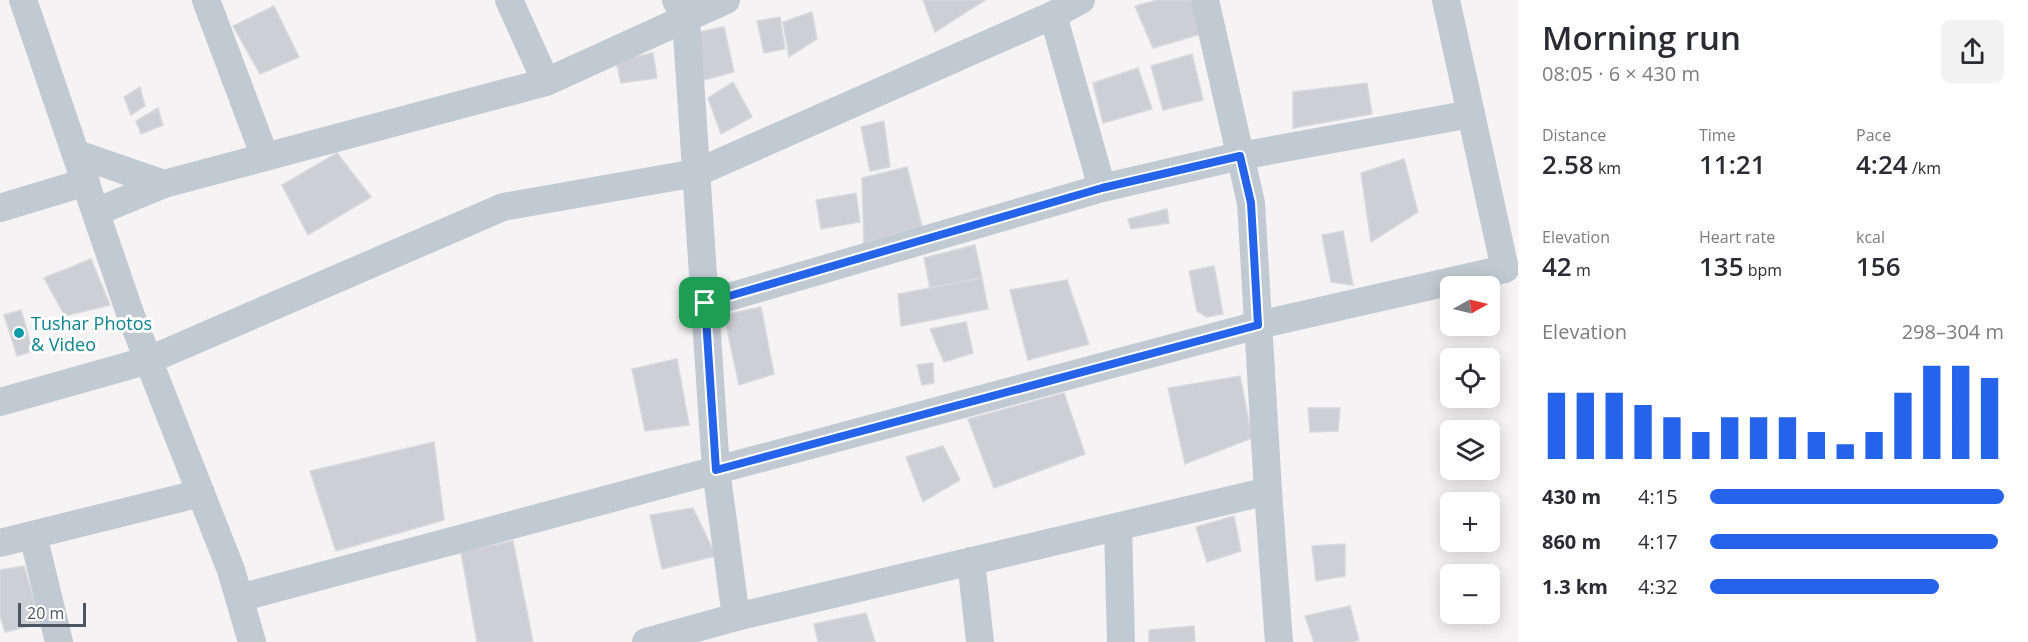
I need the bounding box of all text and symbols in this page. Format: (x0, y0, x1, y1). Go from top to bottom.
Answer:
text: Morning run (1542, 15, 1741, 60)
button: share (1941, 20, 2004, 83)
text: 08:05 · 6 × 430 m (1542, 60, 1700, 87)
text: Distance (1542, 124, 1606, 146)
text: Time (1699, 124, 1736, 146)
text: Pace (1856, 124, 1891, 146)
text: 2.58 (1542, 146, 1594, 182)
text: 11:21 (1699, 146, 1766, 182)
text: 4:24 (1856, 146, 1908, 182)
text: km (1594, 157, 1621, 179)
text: /km (1908, 157, 1941, 179)
text: Elevation (1542, 226, 1610, 248)
text: Heart rate (1699, 226, 1775, 248)
text: kcal (1856, 226, 1885, 248)
text: 42 (1542, 248, 1572, 284)
text: 135 (1699, 248, 1744, 284)
text: 156 (1856, 248, 1901, 284)
text: m (1572, 259, 1591, 281)
text: bpm (1744, 259, 1782, 281)
north arrow (1440, 276, 1500, 336)
map controls (1440, 276, 1500, 624)
pin (679, 277, 730, 328)
icon: arrive (688, 286, 721, 319)
place label: Tushar Photos & Video (31, 311, 152, 356)
text: Elevation (1542, 318, 1627, 345)
text: 298–304 m (1902, 318, 2004, 345)
marker: Tushar Photos & Video (12, 326, 26, 340)
button: locate (1440, 348, 1500, 408)
button: layers (1440, 420, 1500, 480)
text: 430 m (1542, 483, 1601, 510)
text: 4:15 (1638, 483, 1678, 510)
button: + (1440, 492, 1500, 552)
text: 860 m (1542, 528, 1601, 555)
text: 4:17 (1638, 528, 1678, 555)
button: − (1440, 564, 1500, 624)
text: 1.3 km (1542, 573, 1608, 600)
text: 4:32 (1638, 573, 1678, 600)
scale bar (18, 600, 86, 628)
text: 20 m (27, 602, 64, 624)

